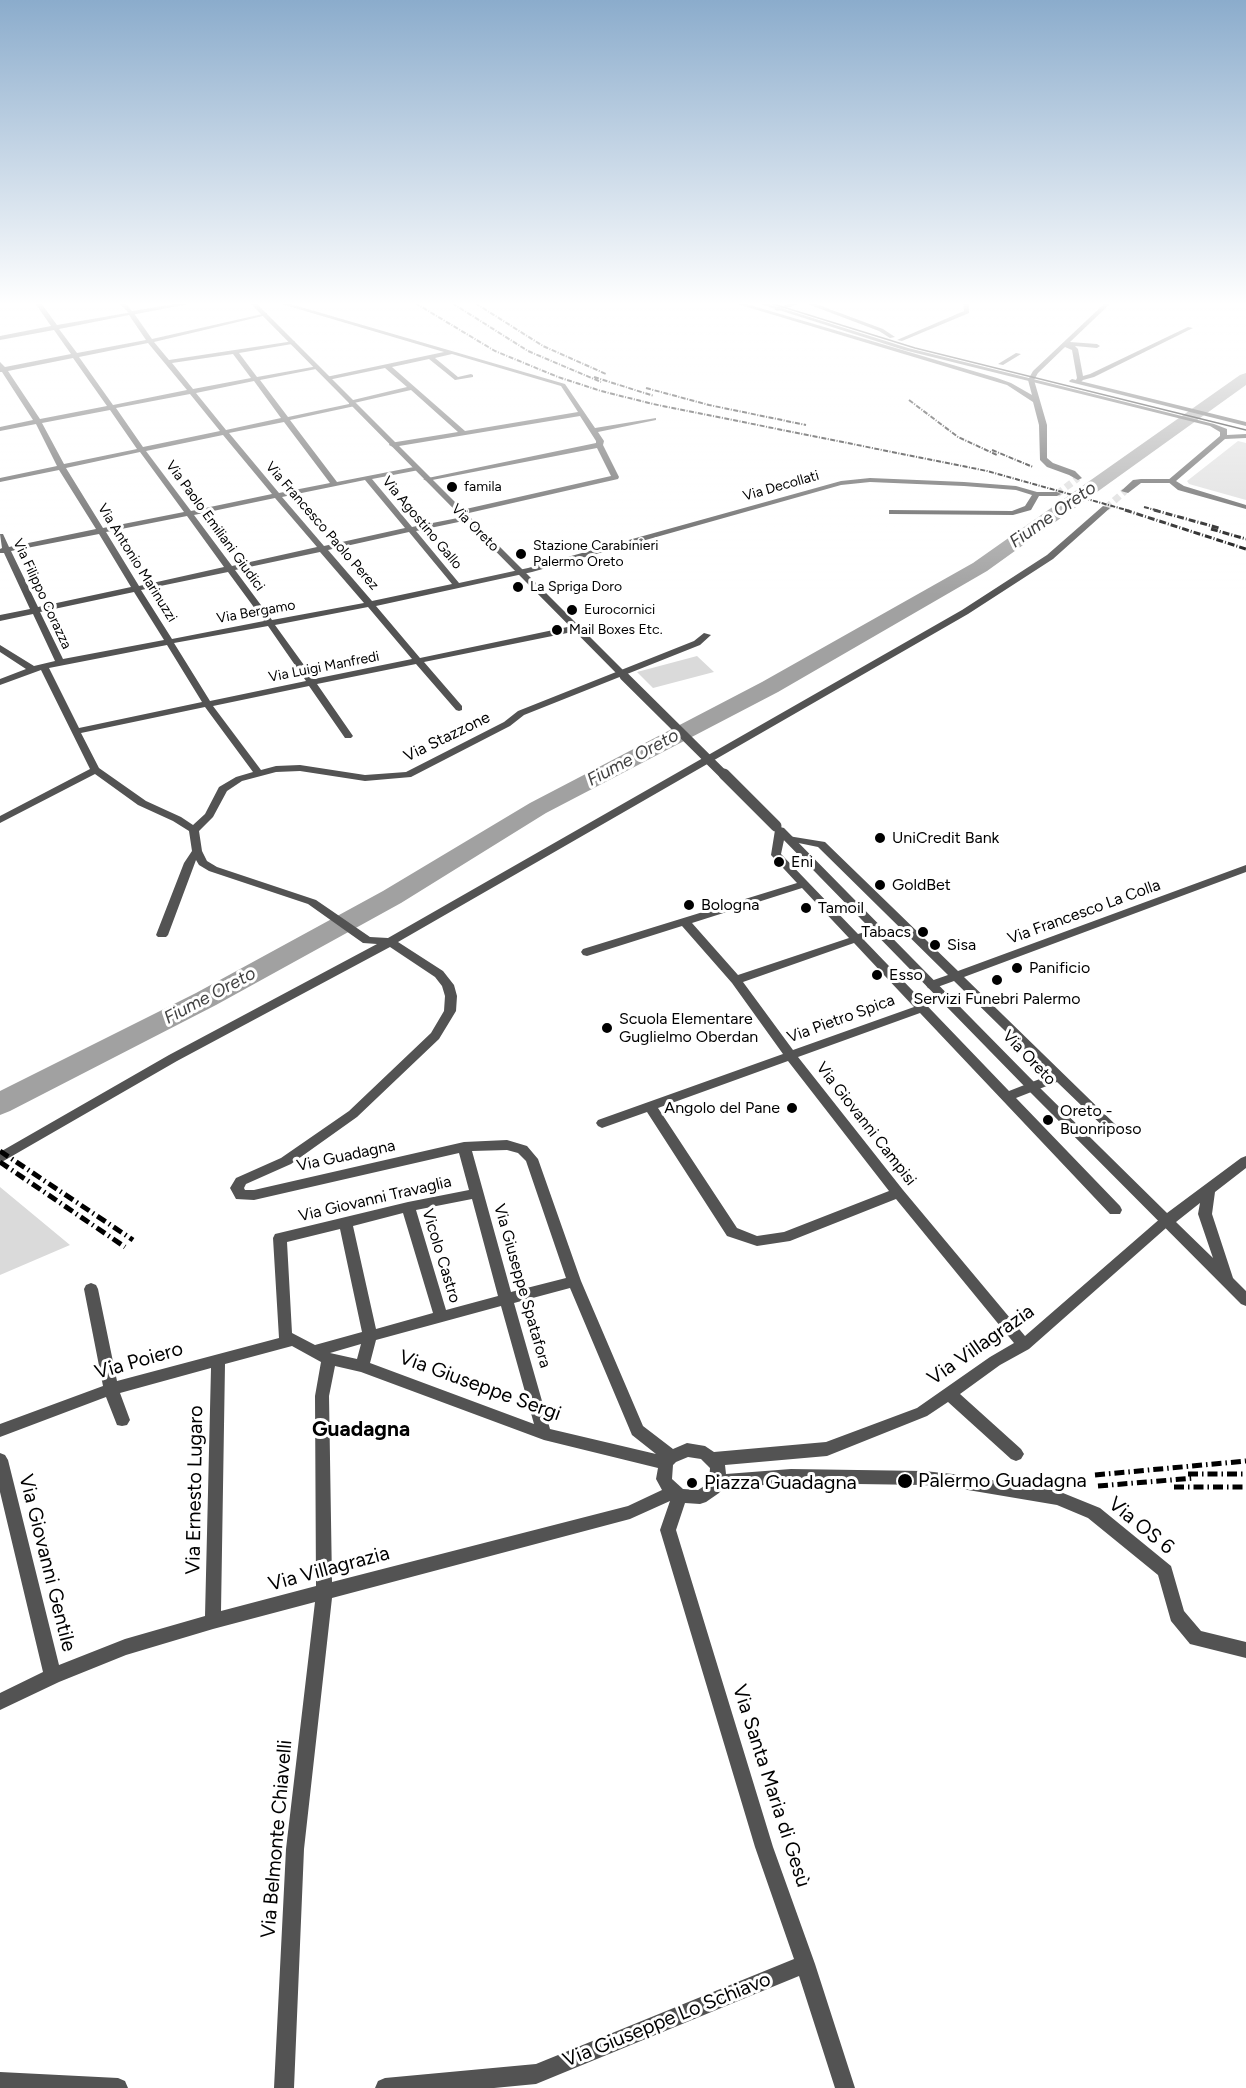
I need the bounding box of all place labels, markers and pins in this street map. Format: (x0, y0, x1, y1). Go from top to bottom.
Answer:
place label: famila (464, 479, 502, 495)
marker: famila (445, 480, 459, 494)
place label: Stazione Carabinieri Palermo Oreto (533, 538, 658, 570)
marker: Stazione Carabinieri Palermo Oreto (514, 547, 528, 561)
place label: La Spriga Doro (530, 579, 622, 595)
marker: La Spriga Doro (511, 580, 525, 594)
place label: Eurocornici (584, 602, 655, 618)
marker: Eurocornici (565, 603, 579, 617)
place label: Mail Boxes Etc. (569, 622, 663, 638)
marker: Mail Boxes Etc. (550, 623, 564, 637)
place label: UniCredit Bank (892, 828, 999, 848)
marker: UniCredit Bank (873, 831, 887, 845)
place label: Eni (791, 852, 813, 872)
marker: Eni (772, 855, 786, 869)
place label: GoldBet (892, 875, 951, 895)
marker: GoldBet (873, 878, 887, 892)
place label: Bologna (701, 895, 759, 915)
marker: Bologna (682, 898, 696, 912)
place label: Tamoil (818, 898, 864, 918)
marker: Tamoil (799, 901, 813, 915)
place label: Tabacs (861, 922, 911, 942)
marker: Tabacs (916, 925, 930, 939)
place label: Sisa (947, 935, 976, 955)
marker: Sisa (928, 938, 942, 952)
place label: Panificio (1029, 958, 1090, 978)
marker: Panificio (1010, 961, 1024, 975)
place label: Esso (889, 965, 923, 985)
marker: Esso (870, 968, 884, 982)
marker: Servizi Funebri Palermo (990, 973, 1004, 987)
place label: Servizi Funebri Palermo (914, 989, 1080, 1009)
place label: Scuola Elementare Guglielmo Oberdan (619, 1009, 758, 1047)
marker: Scuola Elementare Guglielmo Oberdan (600, 1021, 614, 1035)
place label: Angolo del Pane (664, 1098, 780, 1118)
marker: Angolo del Pane (785, 1101, 799, 1115)
place label: Oreto - Buonriposo (1060, 1101, 1142, 1139)
marker: Oreto - Buonriposo (1041, 1113, 1055, 1127)
place label: Palermo Guadagna (918, 1469, 1087, 1493)
place label: Piazza Guadagna (704, 1471, 857, 1495)
marker: Palermo Guadagna (896, 1472, 914, 1490)
marker: Piazza Guadagna (685, 1476, 699, 1490)

